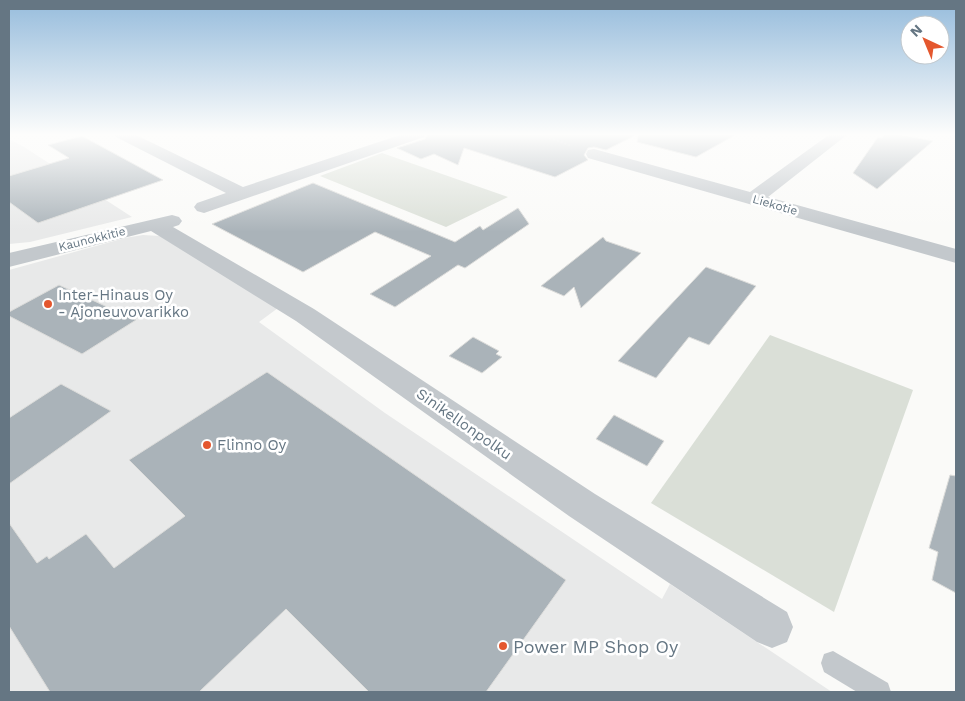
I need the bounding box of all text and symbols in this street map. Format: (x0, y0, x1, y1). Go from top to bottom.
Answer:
north arrow (900, 15, 950, 65)
text: N (907, 21, 925, 40)
street label: Liekotie (751, 192, 799, 218)
street label: Kaunokkitie (57, 224, 127, 254)
place label: Inter-Hinaus Oy - Ajoneuvovarikko (58, 286, 189, 321)
marker: Inter-Hinaus Oy - Ajoneuvovarikko (42, 298, 54, 310)
street label: Sinikellonpolku (413, 385, 515, 463)
place label: Flinno Oy (217, 436, 287, 454)
marker: Flinno Oy (201, 439, 213, 451)
place label: Power MP Shop Oy (513, 636, 679, 657)
marker: Power MP Shop Oy (497, 640, 509, 652)

